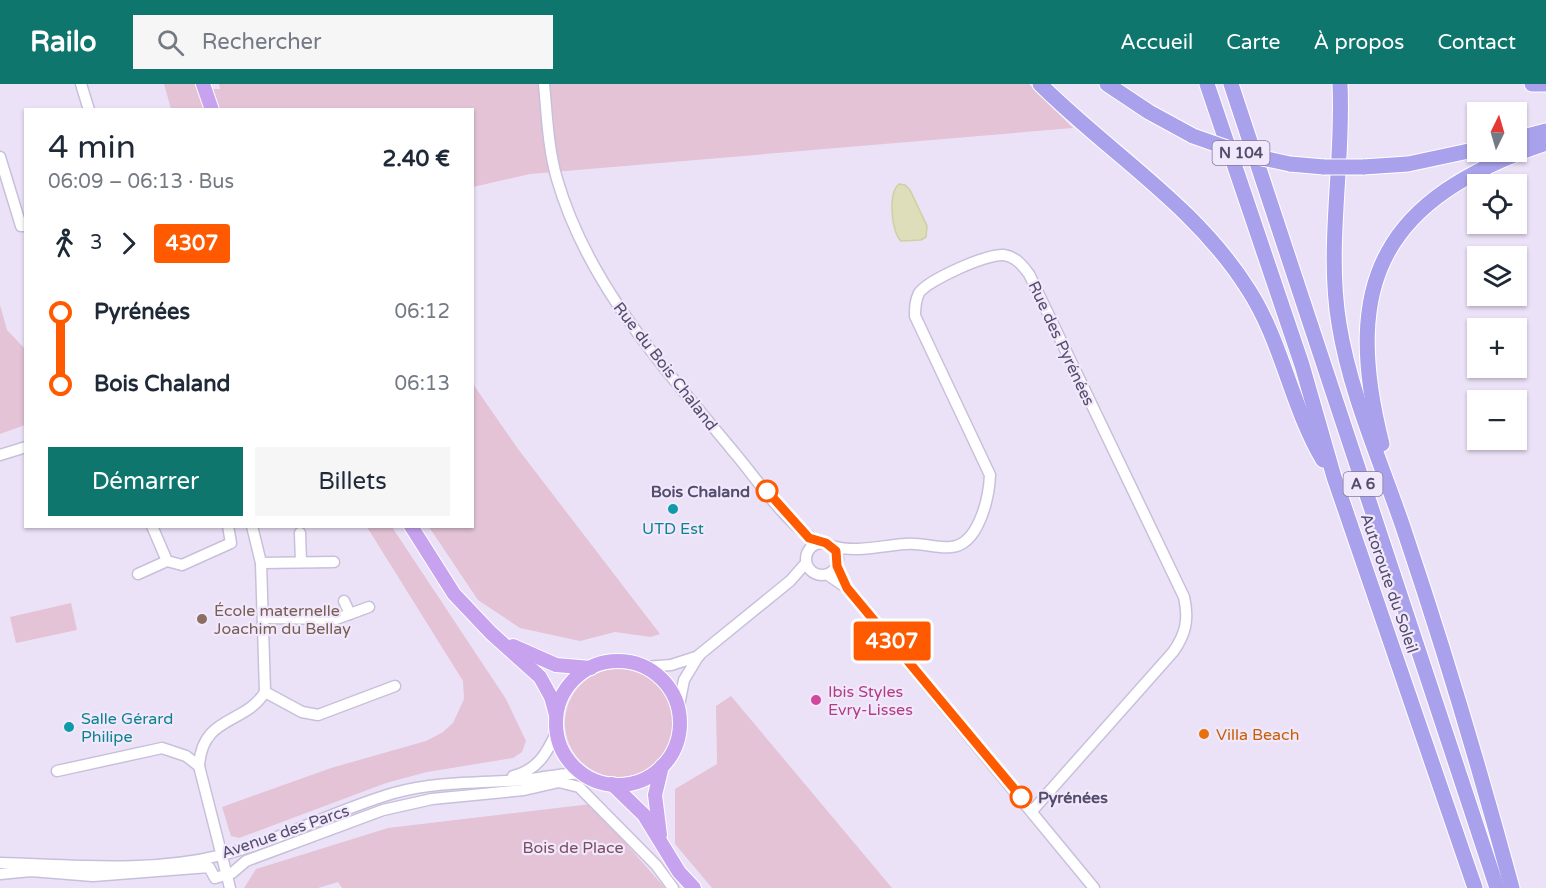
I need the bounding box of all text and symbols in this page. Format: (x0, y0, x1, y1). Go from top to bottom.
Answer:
search box (133, 15, 553, 69)
text: Railo (30, 25, 97, 59)
icon: search (154, 26, 187, 59)
text: Rechercher (202, 29, 321, 55)
text: Accueil (1120, 30, 1193, 55)
text: Carte (1226, 30, 1280, 55)
text: À propos (1313, 30, 1404, 55)
text: Contact (1437, 30, 1516, 55)
north arrow (1467, 102, 1527, 162)
map controls (1467, 102, 1527, 450)
text: 4 min (48, 128, 136, 167)
road number: N 104 (1212, 141, 1270, 165)
text: 2.40 € (383, 146, 450, 172)
text: 06:09 – 06:13 · Bus (48, 170, 234, 194)
button: locate (1467, 174, 1527, 234)
icon: walk (48, 227, 81, 260)
icon: forward (112, 227, 145, 260)
text: 3 (90, 231, 103, 255)
text: 4307 (166, 231, 218, 256)
button: layers (1467, 246, 1527, 306)
street label: Rue des Pyrénées (1023, 278, 1099, 409)
street label: Rue du Bois Chaland (609, 298, 722, 435)
text: Pyrénées (94, 299, 190, 325)
text: 06:12 (395, 300, 450, 324)
button: + (1467, 318, 1527, 378)
text: Bois Chaland (94, 371, 230, 397)
text: 06:13 (395, 372, 450, 396)
button: − (1467, 390, 1527, 450)
button: Démarrer (48, 447, 243, 516)
button: Billets (255, 447, 450, 516)
road number: A 6 (1344, 472, 1382, 496)
marker: Bois Chaland (756, 480, 778, 502)
place label: Bois Chaland (651, 482, 750, 502)
marker: UTD Est (666, 502, 680, 516)
street label: Autoroute du Soleil (1356, 511, 1422, 656)
place label: UTD Est (642, 519, 704, 539)
place label: École maternelle Joachim du Bellay (214, 601, 351, 639)
marker: École maternelle Joachim du Bellay (195, 612, 209, 626)
line badge: 4307 (850, 622, 934, 660)
text: 4307 (866, 629, 918, 654)
place label: Ibis Styles Evry-Lisses (828, 682, 913, 720)
marker: Ibis Styles Evry-Lisses (809, 693, 823, 707)
place label: Salle Gérard Philipe (81, 709, 173, 747)
marker: Salle Gérard Philipe (62, 720, 76, 734)
place label: Villa Beach (1216, 725, 1299, 745)
marker: Villa Beach (1197, 727, 1211, 741)
marker: Pyrénées (1010, 786, 1032, 808)
place label: Pyrénées (1038, 788, 1108, 808)
street label: Avenue des Parcs (219, 801, 352, 863)
park label: Bois de Place (522, 838, 624, 858)

